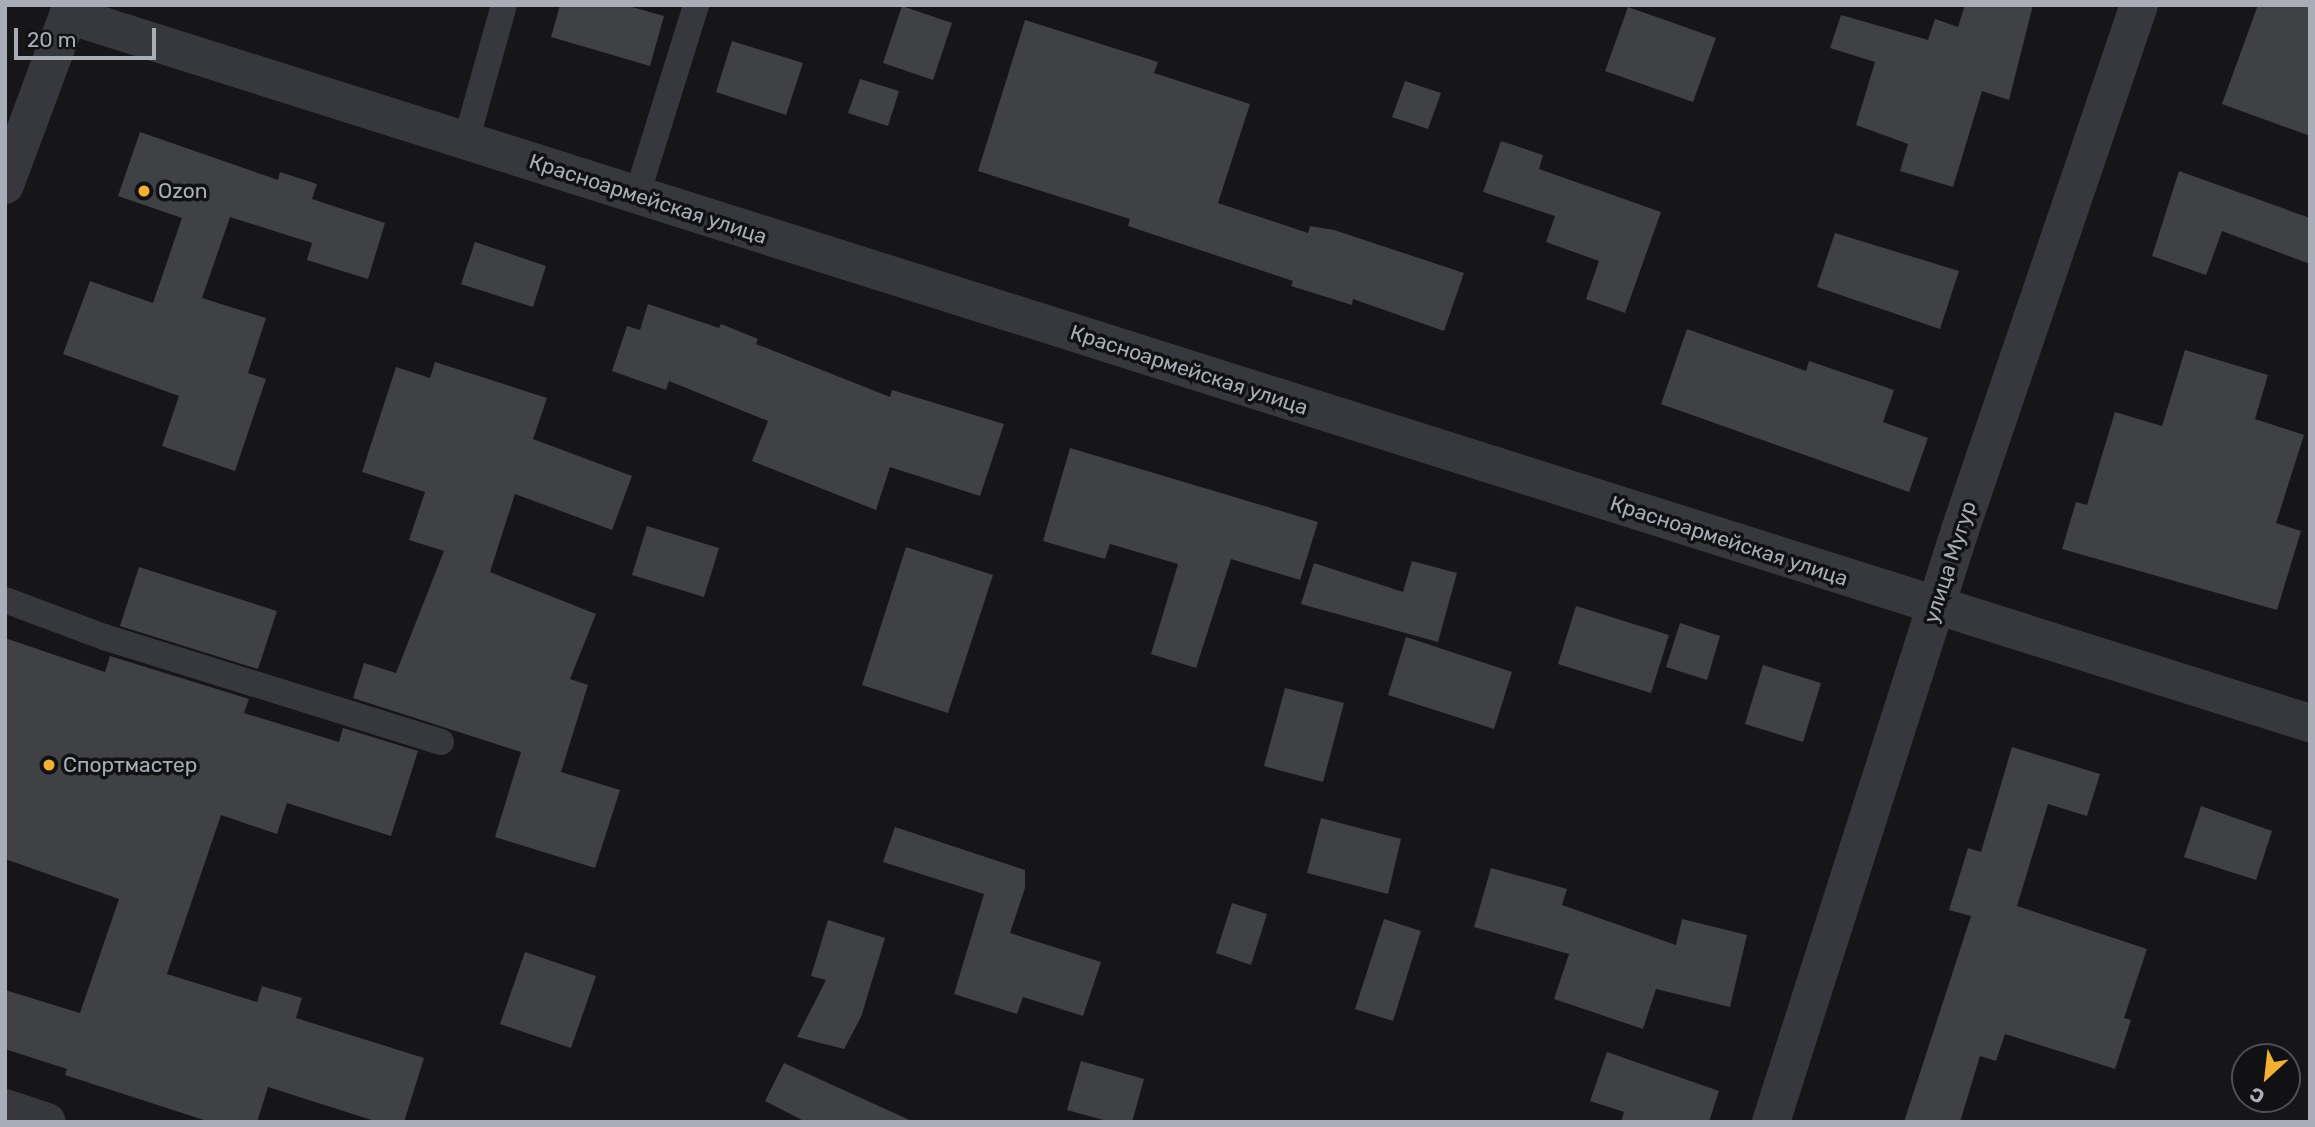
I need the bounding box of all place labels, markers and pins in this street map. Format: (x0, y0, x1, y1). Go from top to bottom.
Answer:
place label: Ozon (158, 178, 208, 204)
marker: Ozon (136, 183, 152, 199)
place label: Спортмастер (63, 752, 197, 778)
marker: Спортмастер (41, 757, 57, 773)

